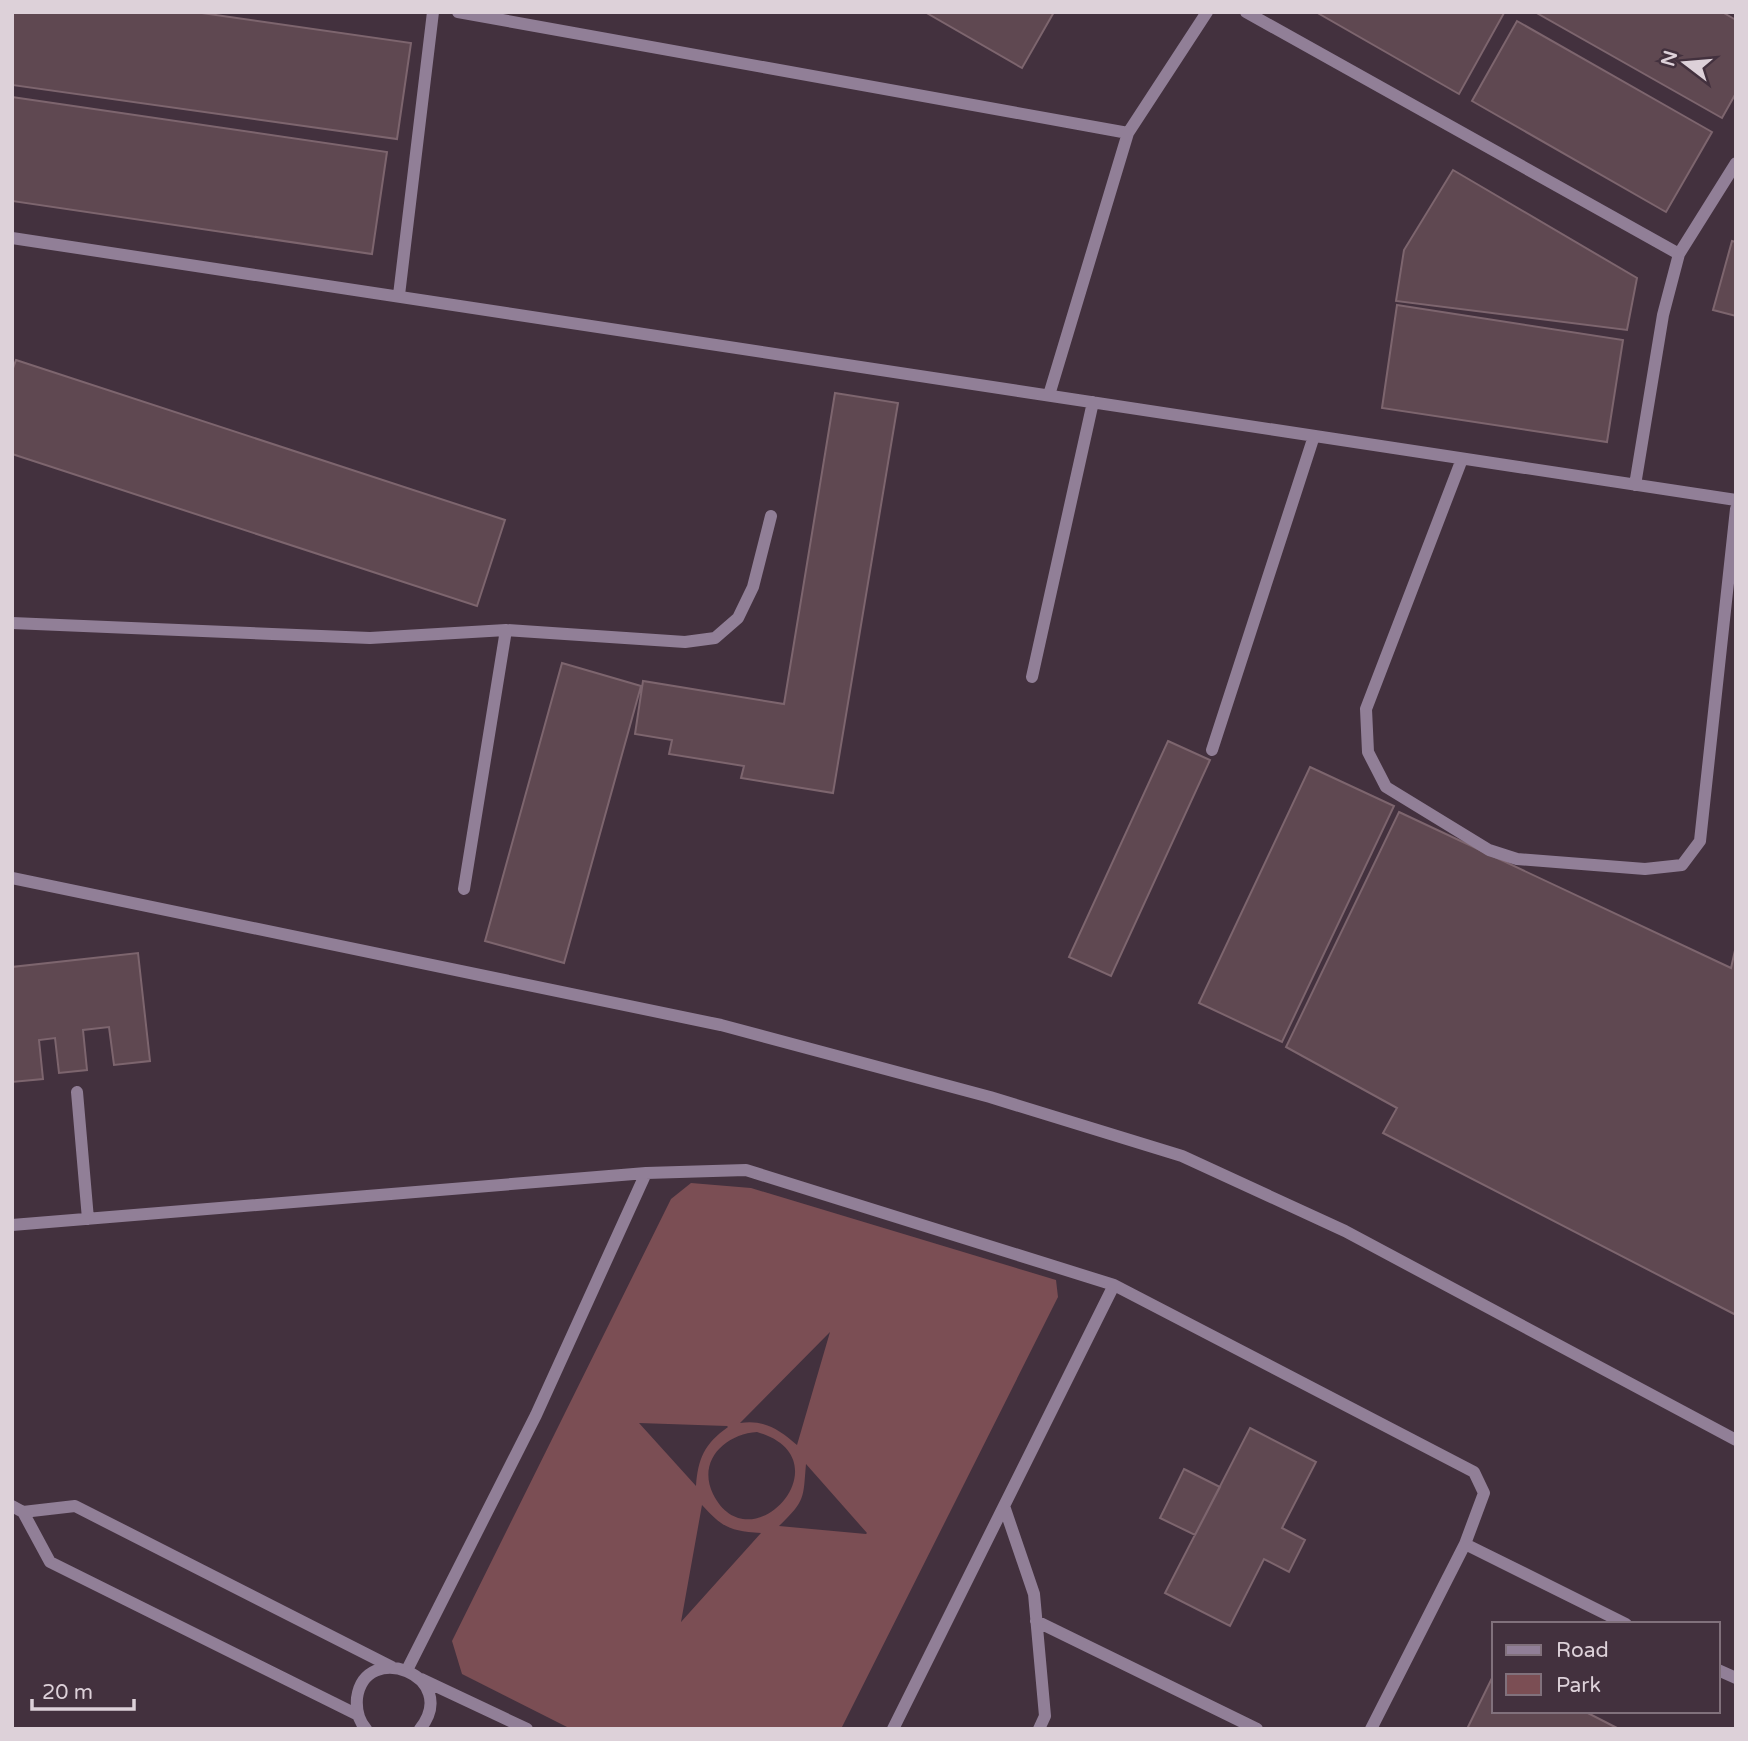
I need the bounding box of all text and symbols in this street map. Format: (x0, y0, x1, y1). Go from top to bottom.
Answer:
north arrow (1650, 28, 1720, 98)
text: N (1657, 48, 1682, 69)
legend (1492, 1622, 1720, 1713)
text: Road (1556, 1638, 1609, 1663)
scale bar (32, 1668, 133, 1712)
text: Park (1556, 1673, 1601, 1698)
text: 20 m (42, 1680, 93, 1705)

